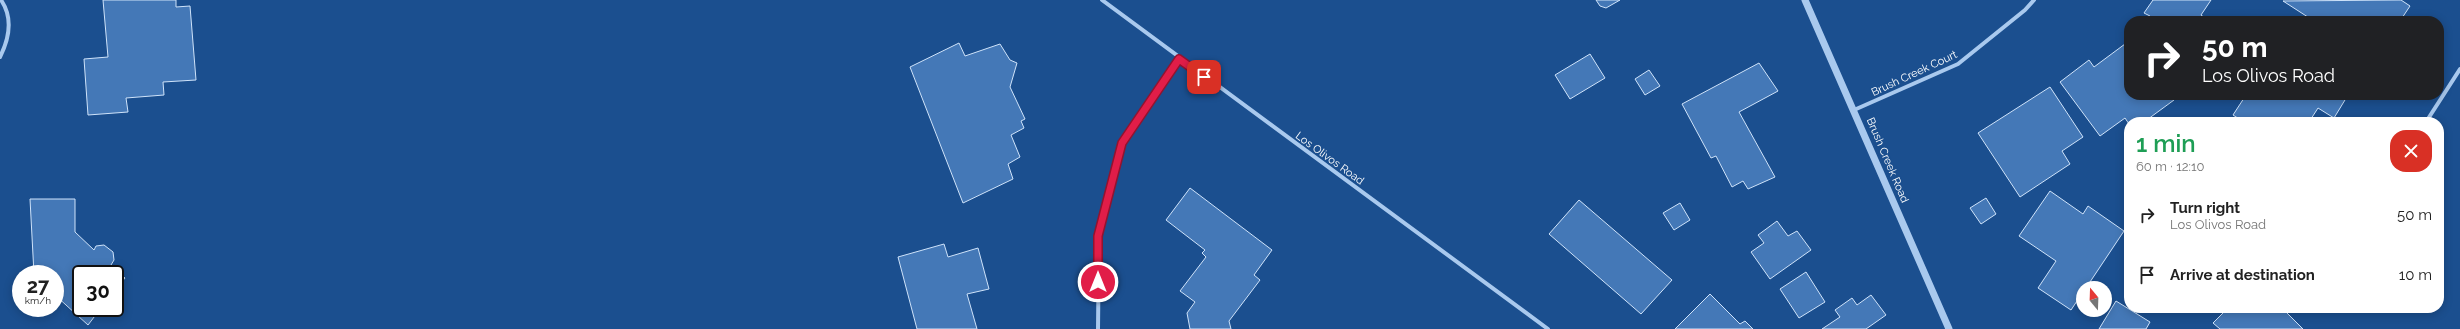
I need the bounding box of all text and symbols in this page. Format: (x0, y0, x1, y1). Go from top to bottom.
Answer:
text: 50 m (2202, 31, 2268, 64)
icon: right (2136, 32, 2188, 84)
street label: Brush Creek Court (1869, 48, 1959, 99)
pin (1187, 60, 1221, 94)
text: Los Olivos Road (2202, 65, 2335, 86)
icon: arrive (1193, 66, 1215, 88)
street label: Brush Creek Road (1864, 116, 1911, 205)
street label: Los Olivos Road (1293, 129, 1367, 188)
text: 1 min (2136, 129, 2196, 158)
button: close (2390, 130, 2432, 172)
text: 60 m · 12:10 (2136, 159, 2204, 174)
text: Turn right (2170, 199, 2240, 217)
icon: right (2136, 204, 2158, 226)
text: 50 m (2397, 206, 2432, 224)
text: Los Olivos Road (2170, 217, 2266, 232)
position arrow (1077, 261, 1119, 303)
icon: arrive (2136, 264, 2158, 286)
speed limit sign: 30 (72, 265, 124, 317)
text: Arrive at destination (2170, 266, 2315, 284)
text: 10 m (2399, 266, 2432, 284)
text: 27 (27, 274, 49, 298)
north arrow (2076, 281, 2112, 317)
map controls (2076, 281, 2112, 317)
text: km/h (25, 295, 51, 306)

